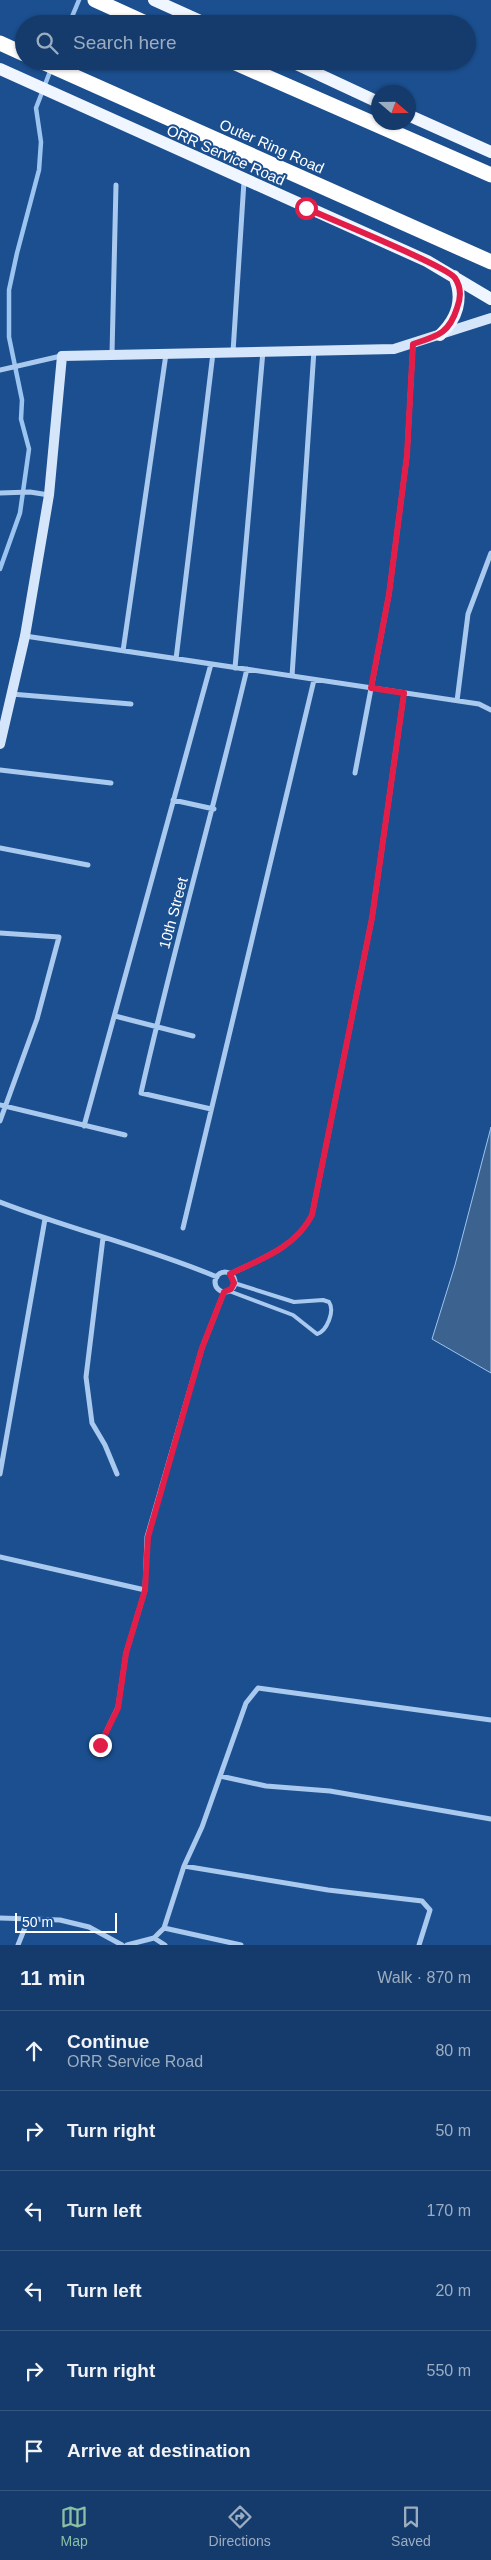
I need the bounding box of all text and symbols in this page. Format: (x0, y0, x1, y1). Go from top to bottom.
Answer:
search box (15, 15, 476, 70)
icon: search (33, 29, 61, 57)
text: Search here (73, 32, 177, 53)
north arrow (371, 85, 416, 130)
street label: Outer Ring Road (217, 115, 327, 177)
street label: ORR Service Road (164, 121, 288, 189)
route start (295, 197, 318, 220)
street label: 10th Street (155, 875, 191, 951)
route end (89, 1734, 112, 1757)
scale bar (15, 1910, 118, 1933)
text: 50 m (22, 1914, 53, 1930)
text: 11 min (20, 1966, 85, 1989)
text: Walk · 870 m (377, 1969, 471, 1986)
text: Continue (67, 2031, 149, 2052)
icon: ahead (20, 2037, 48, 2065)
text: 80 m (435, 2042, 471, 2059)
text: ORR Service Road (67, 2053, 203, 2070)
icon: right (20, 2117, 48, 2145)
text: Turn right (67, 2120, 155, 2141)
text: 50 m (435, 2122, 471, 2139)
icon: left (20, 2197, 48, 2225)
text: Turn left (67, 2200, 142, 2221)
text: 170 m (427, 2202, 471, 2219)
icon: left (20, 2277, 48, 2305)
text: Turn left (67, 2280, 142, 2301)
text: 20 m (435, 2282, 471, 2299)
icon: right (20, 2357, 48, 2385)
text: Turn right (67, 2360, 155, 2381)
text: 550 m (427, 2362, 471, 2379)
icon: arrive (20, 2437, 48, 2465)
text: Arrive at destination (67, 2440, 251, 2461)
tab: Map (60, 2503, 88, 2549)
tab: Directions (209, 2503, 271, 2549)
tab: Saved (391, 2503, 431, 2549)

